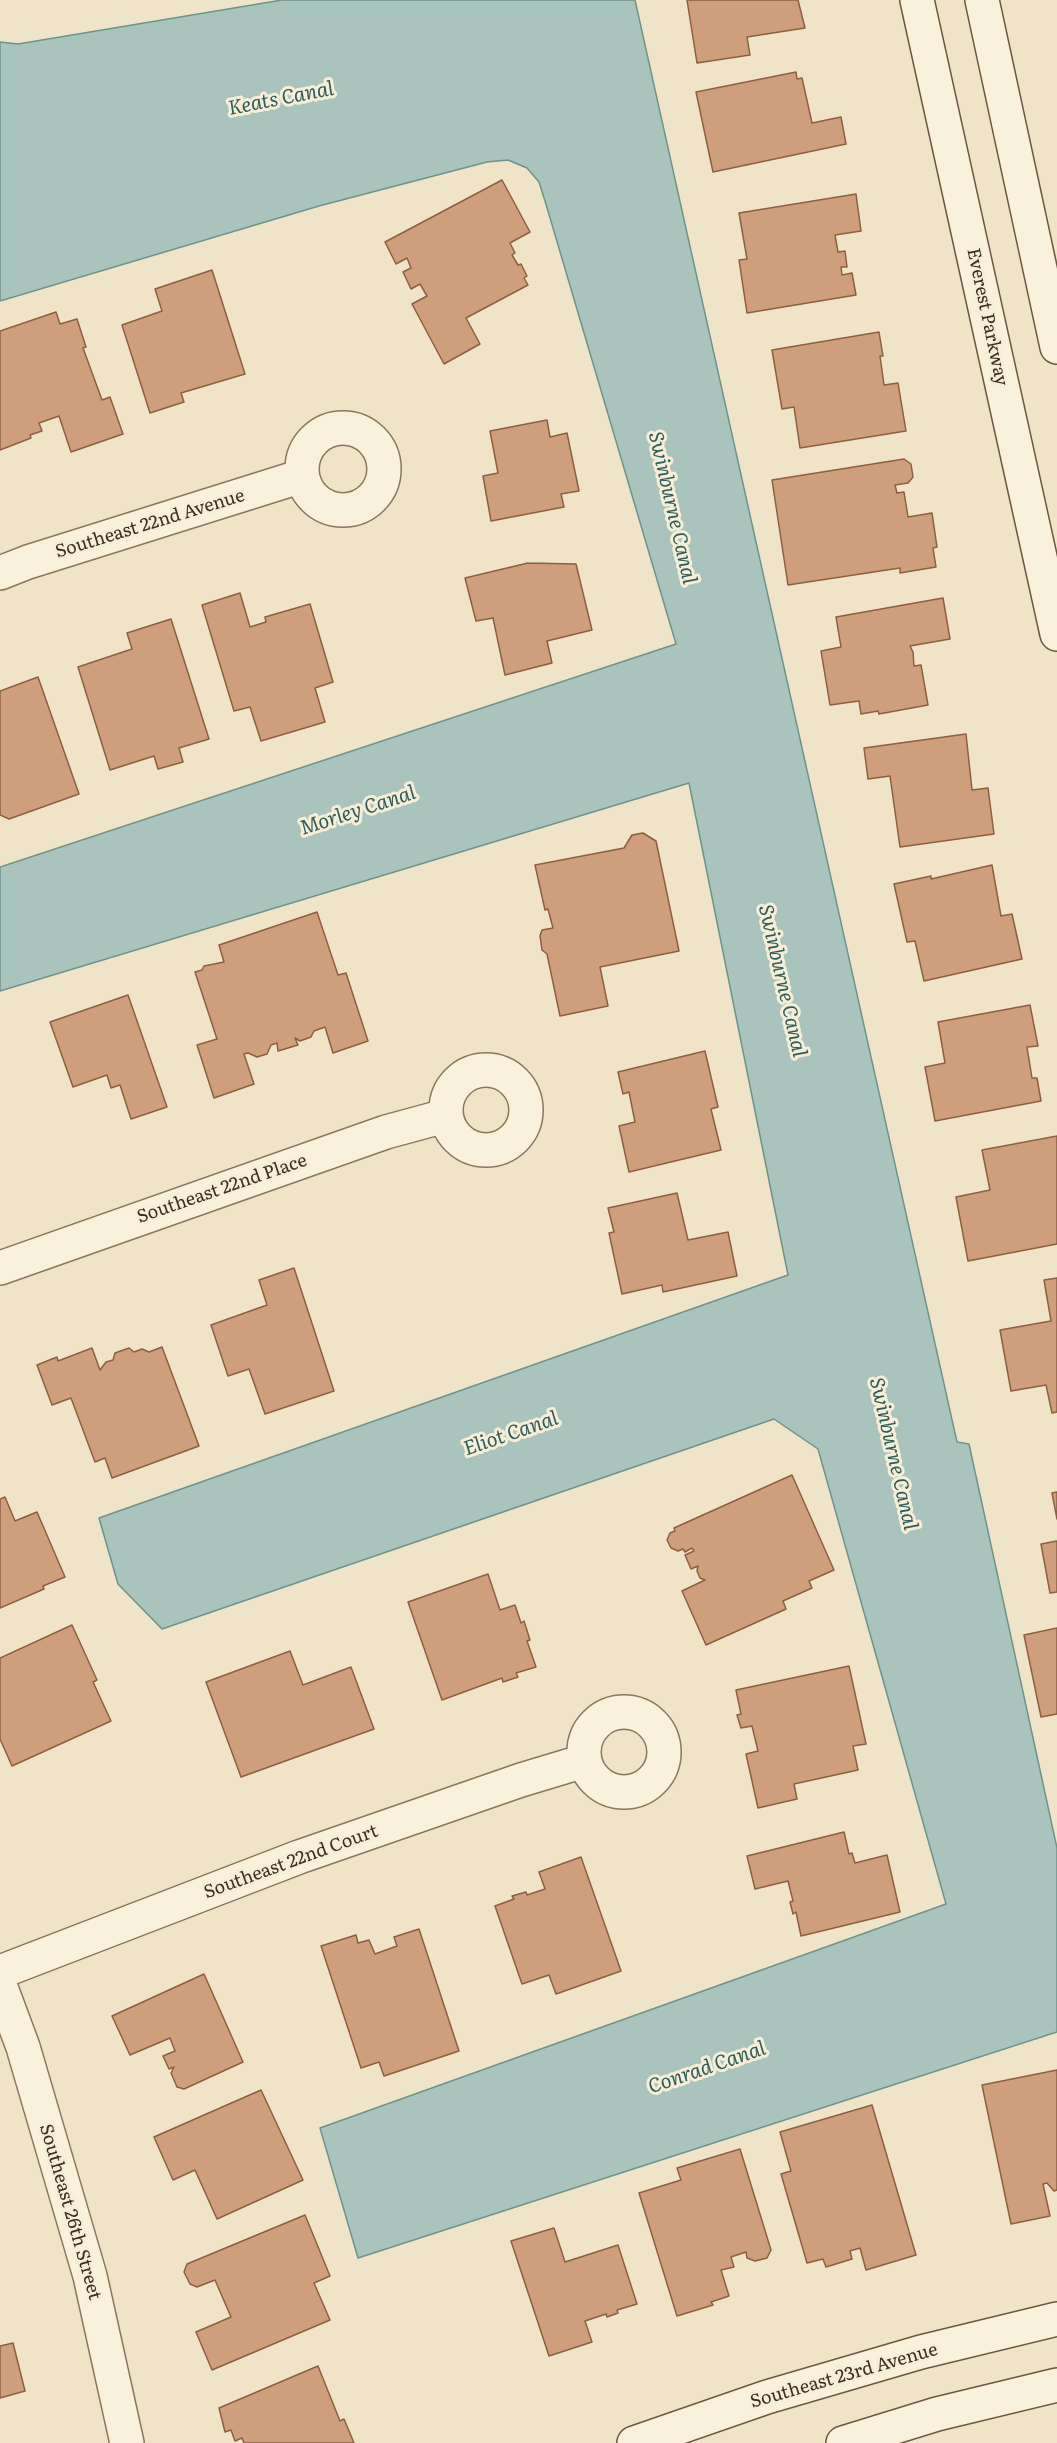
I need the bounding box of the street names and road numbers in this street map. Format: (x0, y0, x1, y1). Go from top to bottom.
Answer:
street label: Everest Parkway (962, 246, 1012, 388)
street label: Southeast 22nd Avenue (53, 485, 247, 563)
street label: Southeast 22nd Place (134, 1150, 310, 1228)
street label: Southeast 22nd Court (201, 1820, 381, 1904)
street label: Southeast 26th Street (35, 2122, 105, 2302)
street label: Southeast 23rd Avenue (748, 2339, 940, 2413)

